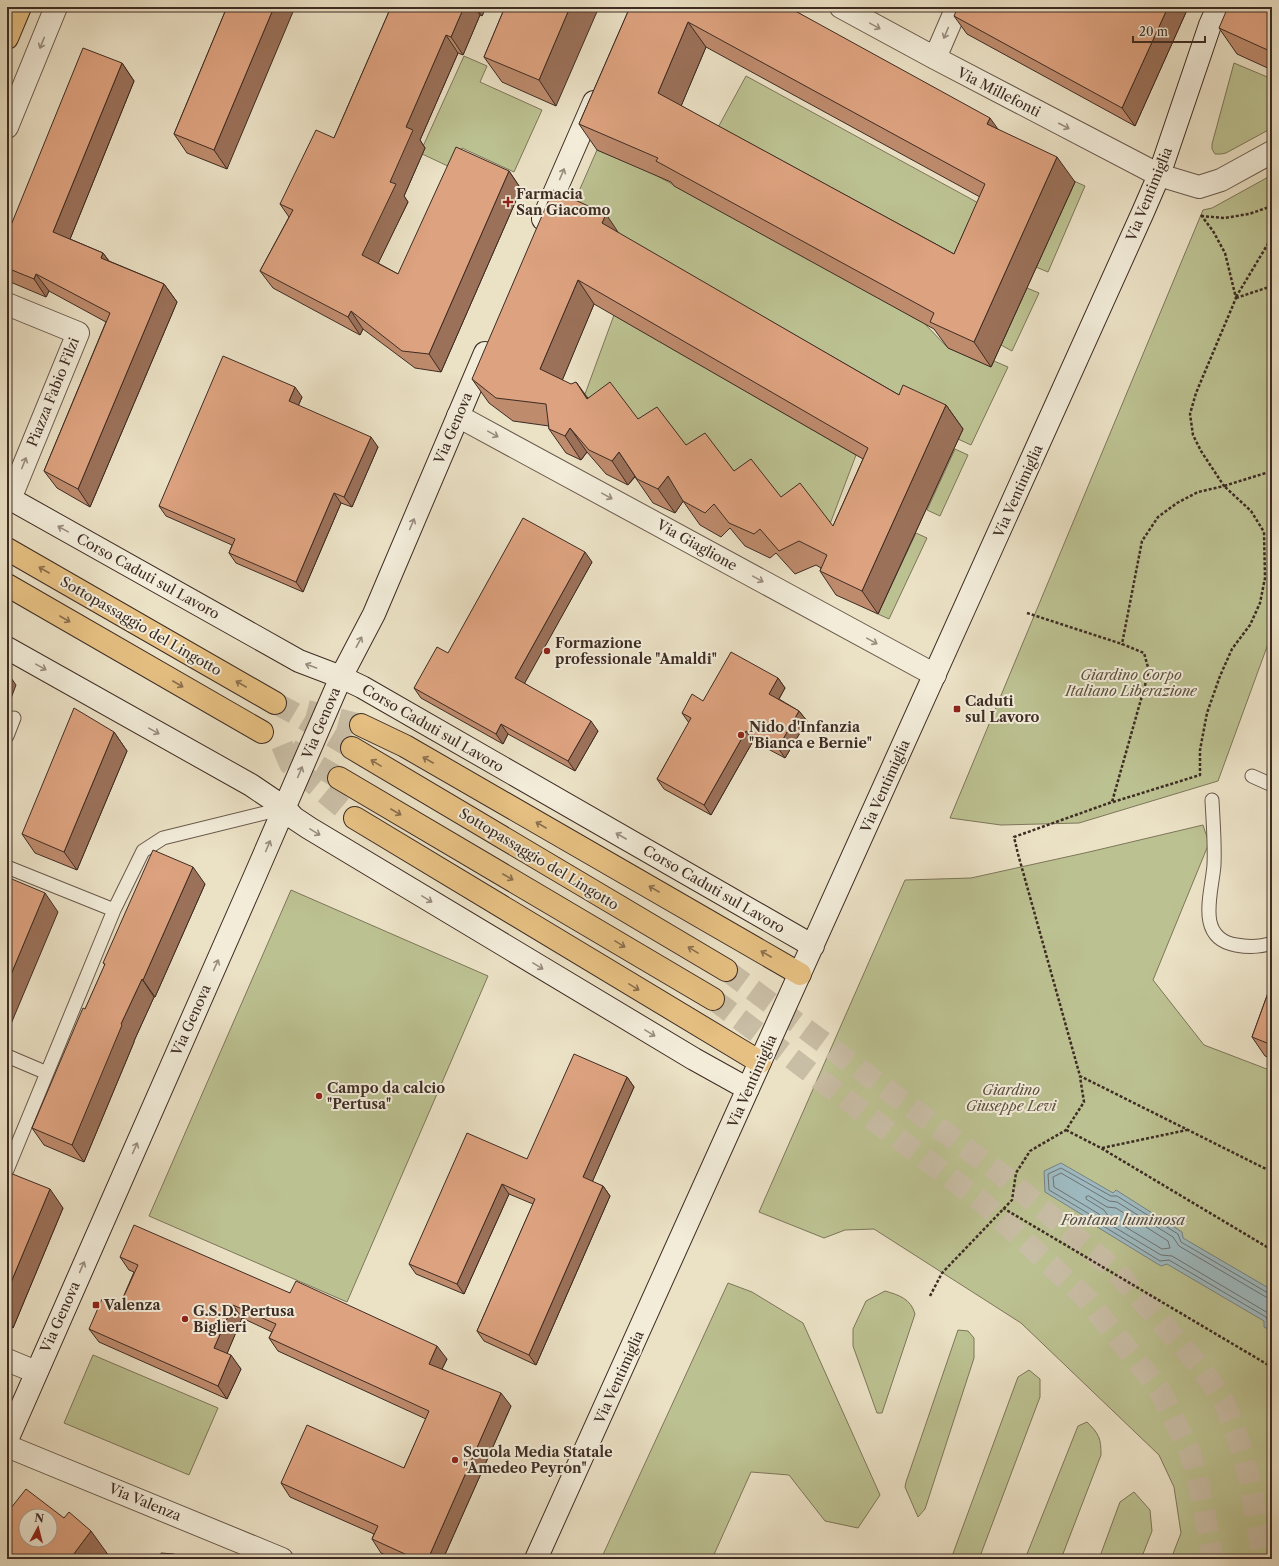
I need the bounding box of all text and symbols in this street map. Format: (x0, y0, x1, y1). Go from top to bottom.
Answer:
scale bar (1133, 18, 1205, 44)
one-way arrow (869, 22, 881, 30)
text: 20 m (1139, 24, 1168, 39)
one-way arrow (941, 26, 949, 38)
one-way arrow (37, 37, 45, 49)
street label: Via Millefonti (953, 63, 1044, 121)
one-way arrow (1058, 122, 1070, 130)
street label: Via Ventimiglia (1122, 144, 1176, 245)
one-way arrow (559, 169, 567, 181)
place label: Farmacia San Giacomo (516, 185, 611, 219)
marker: Farmacia San Giacomo (503, 197, 513, 207)
street label: Piazza Fabio Filzi (23, 335, 83, 449)
street label: Via Genova (429, 389, 476, 467)
one-way arrow (487, 431, 499, 438)
street label: Via Ventimiglia (989, 441, 1047, 541)
one-way arrow (21, 457, 29, 469)
one-way arrow (601, 493, 613, 501)
street label: Via Giaglione (653, 515, 741, 575)
one-way arrow (409, 519, 417, 531)
one-way arrow (57, 524, 69, 532)
street label: Corso Caduti sul Lavoro (73, 529, 223, 623)
one-way arrow (38, 565, 50, 573)
street label: Sottopassaggio del Lingotto (57, 572, 225, 680)
one-way arrow (752, 575, 764, 583)
one-way arrow (59, 615, 71, 623)
place label: Formazione professionale "Amaldi" (555, 634, 717, 668)
one-way arrow (356, 637, 363, 649)
one-way arrow (866, 638, 878, 645)
marker: Formazione professionale "Amaldi" (542, 646, 552, 656)
one-way arrow (306, 661, 318, 669)
one-way arrow (35, 663, 47, 671)
park label: Giardino Corpo Italiano Liberazione (1064, 666, 1198, 700)
one-way arrow (236, 679, 248, 687)
one-way arrow (172, 680, 184, 688)
street label: Corso Caduti sul Lavoro (359, 680, 507, 776)
street label: Via Genova (297, 684, 344, 762)
place label: Caduti sul Lavoro (965, 692, 1040, 726)
marker: Caduti sul Lavoro (952, 704, 962, 714)
place label: Nido d'Infanzia "Bianca e Bernie" (749, 718, 872, 752)
one-way arrow (148, 727, 160, 735)
marker: Nido d'Infanzia "Bianca e Bernie" (736, 730, 746, 740)
street label: Via Ventimiglia (856, 736, 914, 836)
one-way arrow (423, 755, 435, 763)
one-way arrow (370, 758, 382, 766)
one-way arrow (297, 766, 304, 778)
street label: Sottopassaggio del Lingotto (456, 804, 622, 914)
one-way arrow (390, 808, 402, 816)
one-way arrow (535, 820, 547, 828)
one-way arrow (309, 828, 321, 836)
one-way arrow (615, 831, 627, 839)
one-way arrow (265, 840, 272, 852)
street label: Corso Caduti sul Lavoro (640, 841, 788, 937)
one-way arrow (502, 874, 514, 882)
one-way arrow (648, 885, 660, 893)
one-way arrow (421, 895, 433, 903)
one-way arrow (614, 940, 626, 948)
one-way arrow (687, 946, 699, 954)
one-way arrow (760, 950, 772, 958)
one-way arrow (213, 959, 220, 971)
one-way arrow (532, 962, 544, 970)
street label: Via Genova (167, 981, 215, 1059)
one-way arrow (628, 984, 640, 992)
one-way arrow (644, 1029, 656, 1037)
street label: Via Ventimiglia (723, 1031, 781, 1131)
place label: Campo da calcio "Pertusa" (327, 1079, 445, 1113)
park label: Giardino Giuseppe Levi (966, 1081, 1058, 1115)
marker: Campo da calcio "Pertusa" (314, 1091, 324, 1101)
one-way arrow (132, 1142, 139, 1154)
water label: Fontana luminosa (1060, 1210, 1185, 1229)
one-way arrow (79, 1261, 87, 1273)
street label: Via Genova (36, 1278, 84, 1356)
place label: Valenza (103, 1296, 161, 1314)
marker: Valenza (91, 1300, 101, 1310)
place label: G.S.D. Pertusa Biglieri (193, 1302, 296, 1336)
marker: G.S.D. Pertusa Biglieri (180, 1314, 190, 1324)
street label: Via Ventimiglia (590, 1327, 648, 1427)
place label: Scuola Media Statale "Amedeo Peyron" (463, 1443, 613, 1477)
marker: Scuola Media Statale "Amedeo Peyron" (450, 1455, 460, 1465)
street label: Via Valenza (105, 1479, 184, 1525)
north arrow (18, 1508, 58, 1548)
text: N (34, 1511, 45, 1526)

